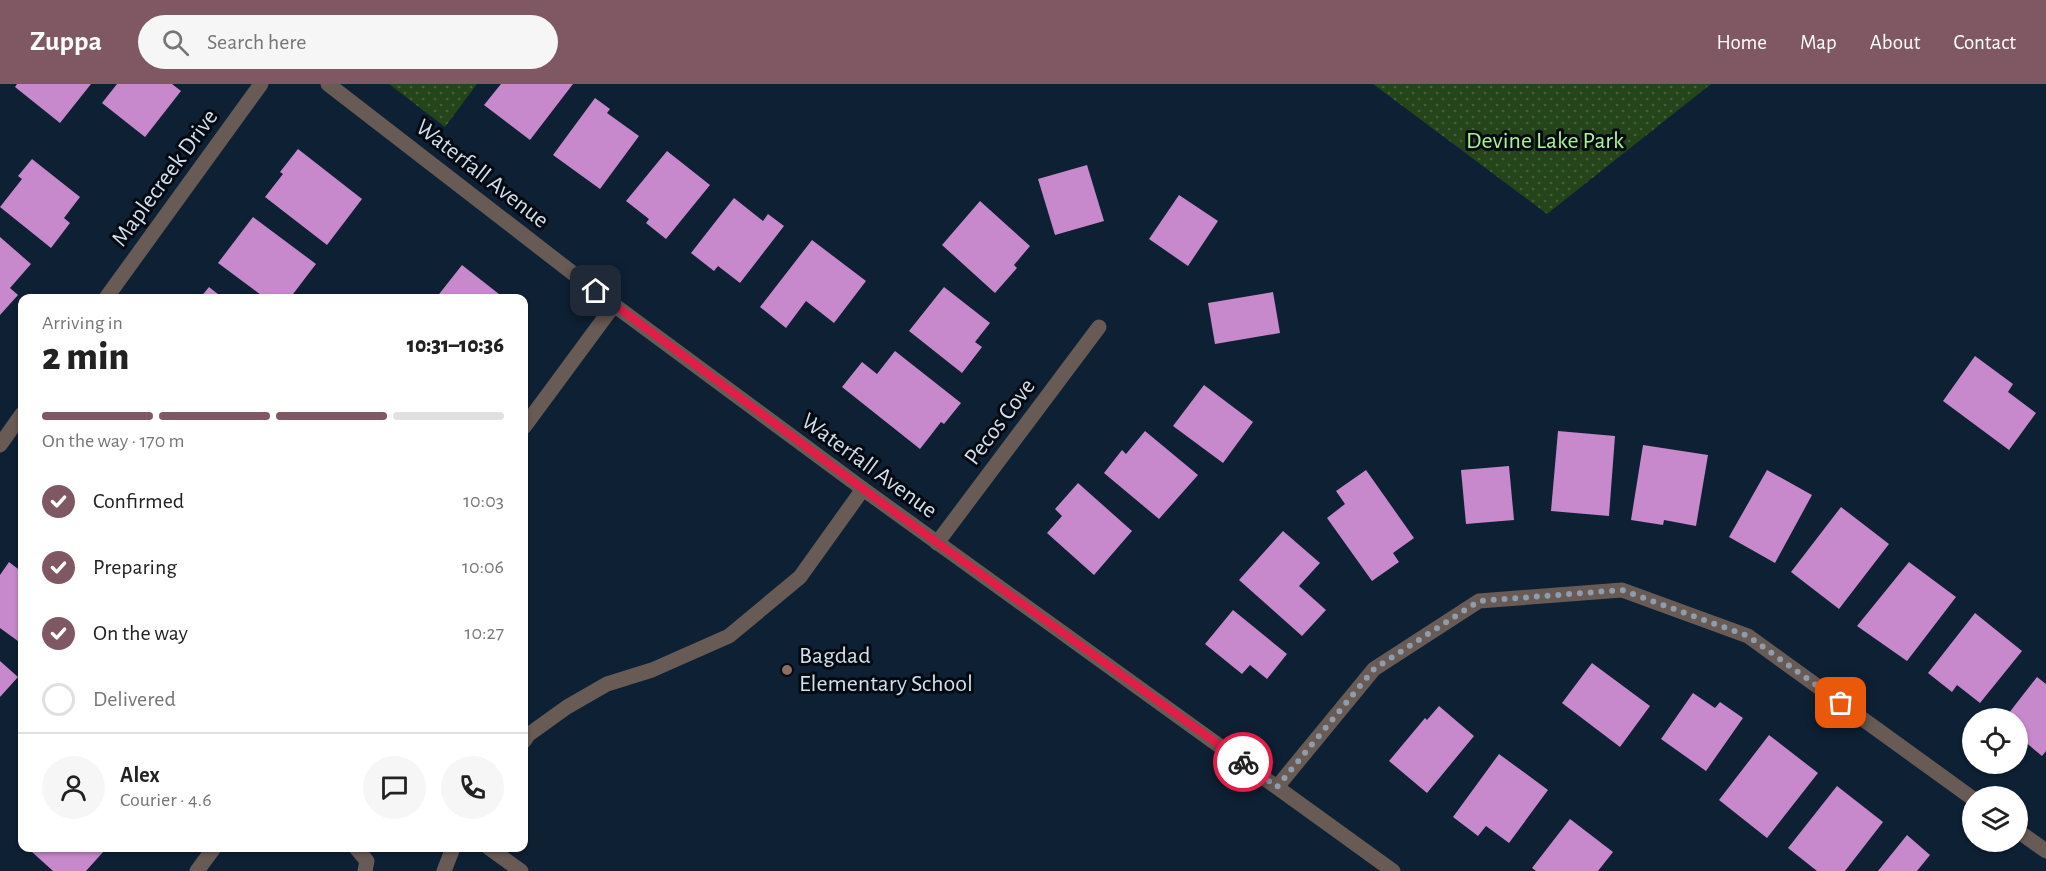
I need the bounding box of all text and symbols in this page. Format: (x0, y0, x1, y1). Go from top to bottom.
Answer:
search box (138, 15, 558, 69)
icon: search (159, 26, 192, 59)
text: Zuppa (30, 28, 102, 56)
text: Search here (207, 31, 307, 53)
text: Home (1716, 32, 1767, 53)
text: Map (1800, 32, 1837, 53)
text: About (1870, 32, 1920, 53)
text: Contact (1953, 32, 2016, 53)
street label: Maplecreek Drive (107, 105, 223, 251)
street label: Waterfall Avenue (411, 115, 553, 233)
park label: Devine Lake Park (1466, 129, 1624, 153)
pin (570, 265, 621, 316)
icon: home (579, 274, 612, 307)
text: Arriving in (42, 313, 123, 333)
text: 10:31–10:36 (407, 334, 504, 356)
text: 2 min (42, 338, 129, 377)
street label: Pecos Cove (960, 375, 1040, 469)
street label: Waterfall Avenue (797, 409, 941, 523)
text: On the way · 170 m (42, 431, 185, 451)
icon: check (42, 485, 75, 518)
text: Confirmed (93, 490, 184, 512)
text: 10:03 (463, 491, 504, 511)
icon: check (42, 551, 75, 584)
text: Preparing (93, 556, 177, 578)
text: 10:06 (462, 557, 504, 577)
icon: check (42, 617, 75, 650)
text: On the way (93, 622, 188, 644)
text: 10:27 (465, 623, 504, 643)
place label: Bagdad Elementary School (799, 644, 973, 696)
marker: Bagdad Elementary School (780, 663, 794, 677)
pin (1815, 677, 1866, 728)
icon: bag (1824, 686, 1857, 719)
text: Delivered (93, 688, 176, 710)
map controls (1962, 708, 2028, 852)
button: locate (1962, 708, 2028, 774)
courier (1213, 732, 1273, 792)
icon: bike (1227, 746, 1260, 779)
button: person (42, 756, 105, 819)
button: chat (363, 756, 426, 819)
button: phone (441, 756, 504, 819)
text: Alex (120, 764, 160, 786)
button: layers (1962, 786, 2028, 852)
text: Courier · 4.6 (120, 790, 212, 810)

